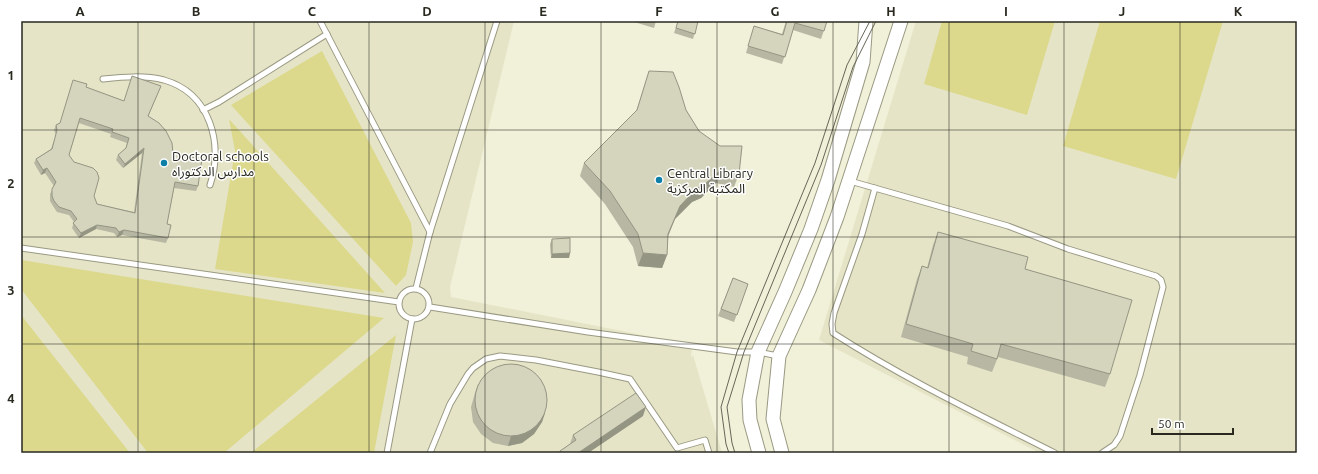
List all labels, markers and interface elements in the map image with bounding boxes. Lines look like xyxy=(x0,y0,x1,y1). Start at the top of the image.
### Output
text: A xyxy=(75,4,85,18)
text: B xyxy=(192,4,201,18)
text: C xyxy=(308,4,317,18)
text: D xyxy=(422,4,432,18)
text: E xyxy=(539,4,547,18)
text: F xyxy=(655,4,663,18)
text: G xyxy=(771,4,780,18)
text: H xyxy=(886,4,896,18)
text: I xyxy=(1004,4,1008,18)
text: J xyxy=(1119,4,1125,18)
text: K xyxy=(1234,4,1243,18)
text: 1 xyxy=(7,68,15,82)
place label: Doctoral schools مدارس الدكتوراه xyxy=(172,149,269,180)
marker: Doctoral schools مدارس الدكتوراه xyxy=(159,158,169,168)
place label: Central Library المكتبة المركزية xyxy=(667,166,753,196)
marker: Central Library المكتبة المركزية xyxy=(654,175,664,185)
text: 2 xyxy=(7,176,15,190)
text: 3 xyxy=(7,283,15,297)
text: 4 xyxy=(7,391,15,405)
scale bar xyxy=(1152,410,1233,436)
text: 50 m xyxy=(1158,417,1185,430)

